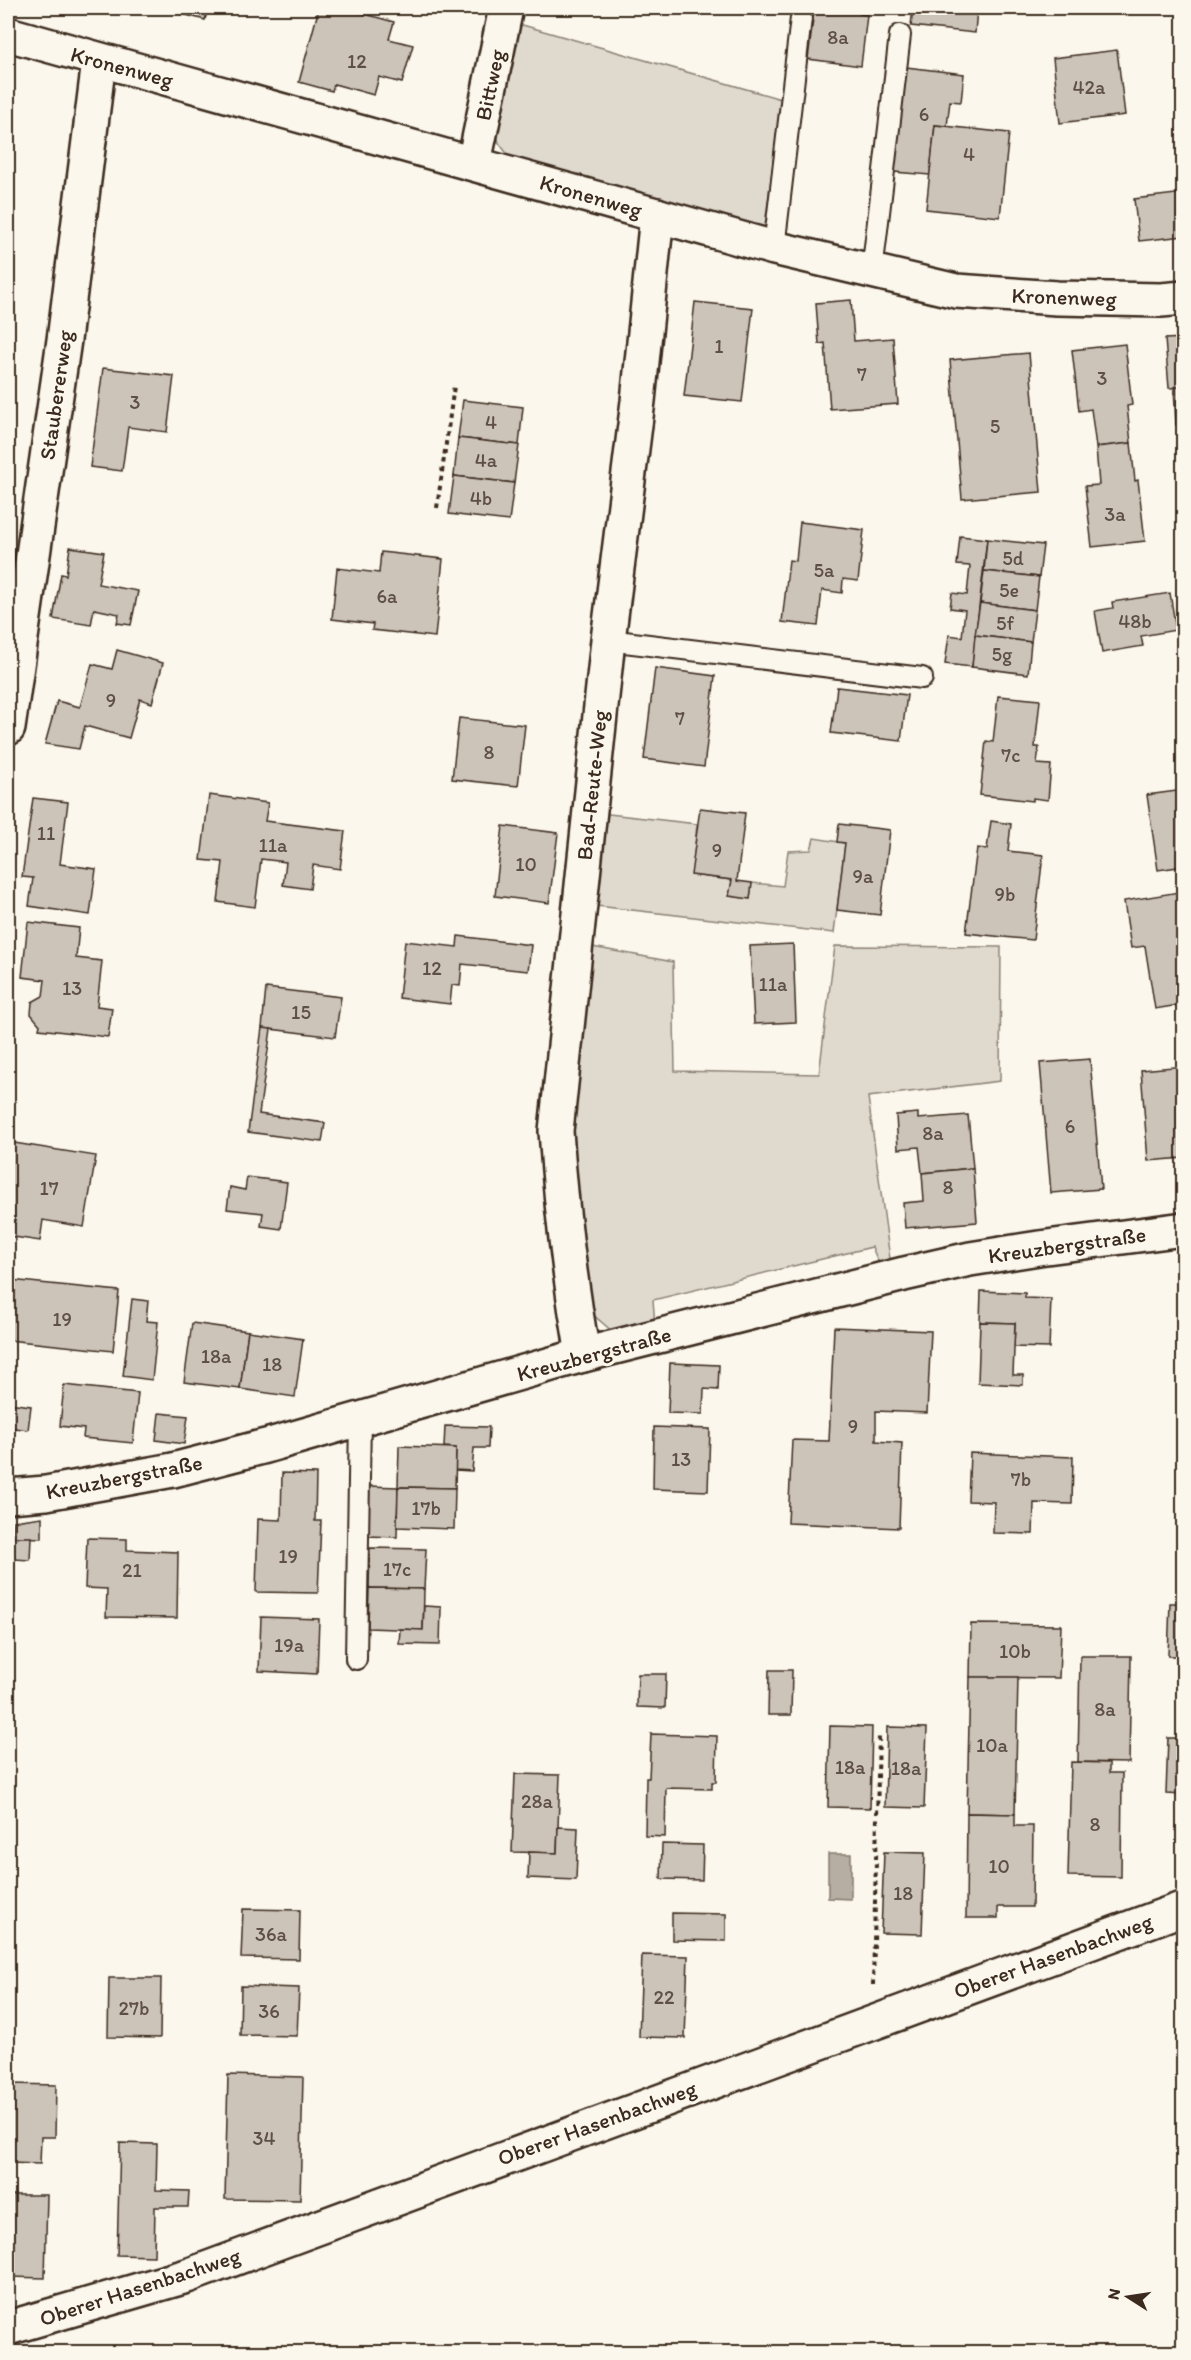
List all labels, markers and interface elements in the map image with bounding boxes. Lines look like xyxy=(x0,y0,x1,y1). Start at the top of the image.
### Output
house number: 8a xyxy=(827,25,849,49)
street label: Kronenweg xyxy=(68,40,177,94)
street label: Bittweg xyxy=(469,46,511,123)
house number: 12 xyxy=(347,49,367,73)
house number: 42a xyxy=(1073,75,1106,99)
house number: 6 xyxy=(919,102,929,126)
house number: 4 xyxy=(963,142,975,166)
street label: Kronenweg xyxy=(537,169,646,224)
street label: Kronenweg xyxy=(1011,282,1118,312)
street label: Staubererweg xyxy=(34,328,79,462)
house number: 1 xyxy=(714,334,724,358)
house number: 7 xyxy=(857,362,867,386)
house number: 3 xyxy=(1097,366,1108,390)
house number: 3 xyxy=(130,390,141,414)
house number: 4 xyxy=(485,410,497,434)
house number: 5 xyxy=(990,414,1000,438)
house number: 4a xyxy=(475,448,498,472)
house number: 4b xyxy=(470,486,492,510)
house number: 3a xyxy=(1104,502,1126,526)
house number: 5d xyxy=(1002,546,1024,570)
house number: 5a xyxy=(814,558,835,582)
house number: 5e xyxy=(999,578,1019,602)
house number: 6a xyxy=(377,584,398,608)
house number: 48b xyxy=(1118,609,1152,633)
house number: 5f xyxy=(996,611,1014,635)
house number: 5g xyxy=(992,642,1013,666)
house number: 9 xyxy=(106,688,116,712)
house number: 7 xyxy=(675,706,685,730)
street label: Bad-Reute-Weg xyxy=(571,708,613,862)
house number: 8 xyxy=(484,740,495,764)
house number: 7c xyxy=(1001,743,1021,767)
house number: 11 xyxy=(37,821,55,845)
house number: 11a xyxy=(259,833,288,857)
house number: 9 xyxy=(712,838,722,862)
house number: 10 xyxy=(515,852,537,876)
house number: 9a xyxy=(853,864,874,888)
house number: 9b xyxy=(995,882,1015,906)
house number: 12 xyxy=(422,956,442,980)
house number: 11a xyxy=(759,972,788,996)
house number: 13 xyxy=(62,976,82,1000)
house number: 15 xyxy=(291,1000,311,1024)
house number: 6 xyxy=(1065,1114,1075,1138)
house number: 8a xyxy=(922,1121,944,1145)
house number: 8 xyxy=(943,1175,954,1199)
house number: 17 xyxy=(39,1176,59,1200)
street label: Kreuzbergstraße xyxy=(986,1221,1148,1269)
house number: 19 xyxy=(52,1307,72,1331)
street label: Kreuzbergstraße xyxy=(514,1320,674,1388)
house number: 18a xyxy=(201,1344,232,1368)
house number: 18 xyxy=(262,1352,282,1376)
house number: 9 xyxy=(848,1414,858,1438)
house number: 13 xyxy=(671,1447,691,1471)
street label: Kreuzbergstraße xyxy=(43,1449,205,1505)
house number: 7b xyxy=(1011,1467,1031,1491)
house number: 17b xyxy=(411,1496,441,1520)
house number: 19 xyxy=(278,1544,298,1568)
house number: 17c xyxy=(383,1557,411,1581)
house number: 21 xyxy=(122,1558,142,1582)
house number: 19a xyxy=(274,1633,305,1657)
house number: 10b xyxy=(999,1639,1031,1663)
house number: 8a xyxy=(1094,1697,1116,1721)
house number: 10a xyxy=(976,1733,1009,1757)
house number: 18a xyxy=(835,1755,866,1779)
house number: 18a xyxy=(891,1756,922,1780)
house number: 28a xyxy=(521,1789,554,1813)
house number: 8 xyxy=(1090,1812,1101,1836)
house number: 10 xyxy=(988,1854,1010,1878)
house number: 18 xyxy=(893,1881,913,1905)
street label: Oberer Hasenbachweg xyxy=(950,1907,1157,2005)
house number: 36a xyxy=(255,1922,288,1946)
house number: 22 xyxy=(653,1985,675,2009)
house number: 27b xyxy=(119,1996,149,2020)
house number: 36 xyxy=(258,1999,280,2023)
street label: Oberer Hasenbachweg xyxy=(494,2074,701,2172)
house number: 34 xyxy=(253,2126,275,2150)
street label: Oberer Hasenbachweg xyxy=(36,2242,245,2332)
north arrow xyxy=(1098,2267,1158,2327)
text: N xyxy=(1103,2287,1124,2301)

